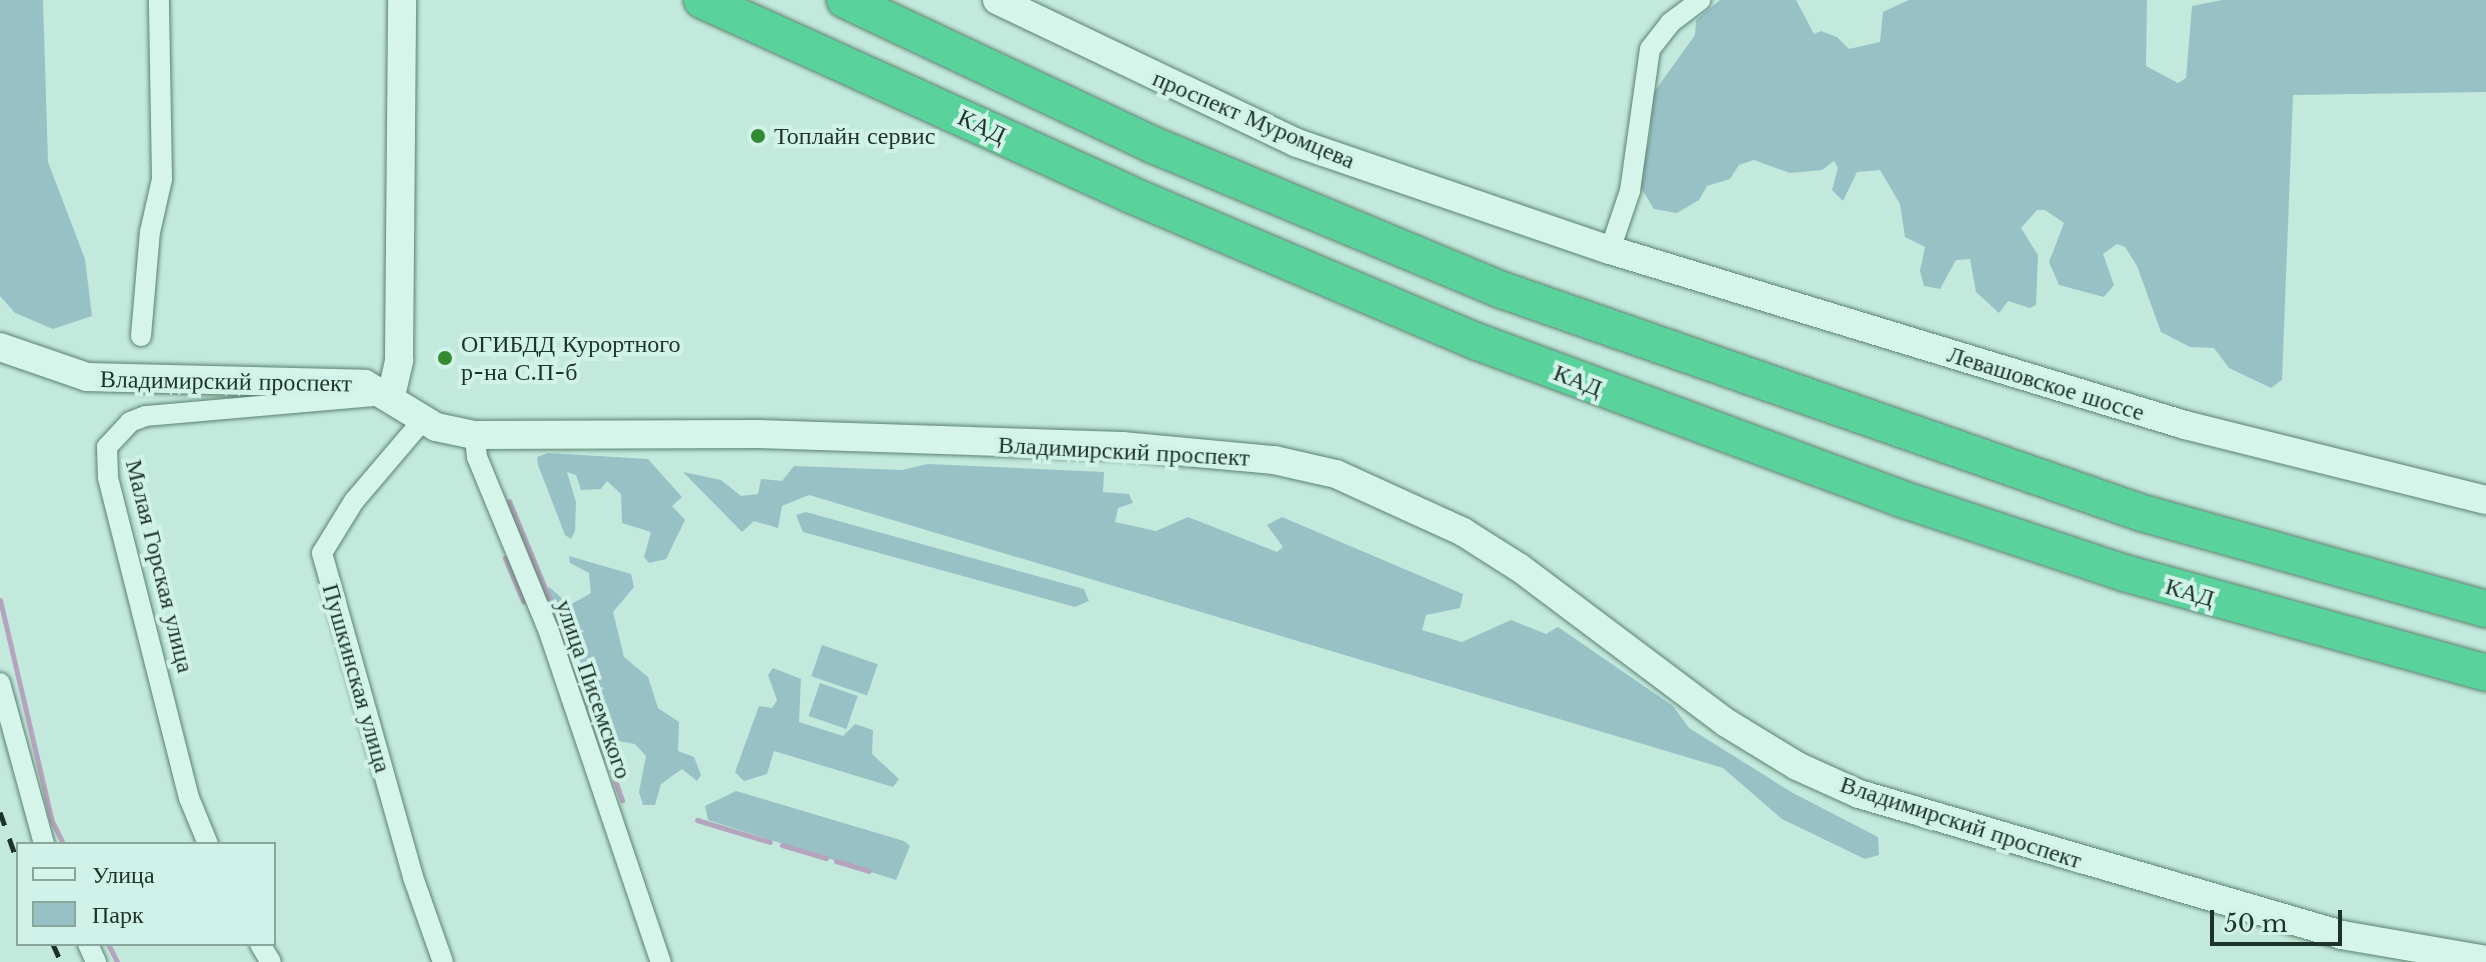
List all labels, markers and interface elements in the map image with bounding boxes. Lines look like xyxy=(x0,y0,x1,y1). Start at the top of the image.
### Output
street label: проспект Муромцева xyxy=(1149,63,1359,175)
street label: КАД xyxy=(953,102,1011,150)
place label: Топлайн сервис xyxy=(774,122,935,150)
marker: Топлайн сервис xyxy=(749,127,767,145)
place label: ОГИБДД Курортного р-на С.П-б xyxy=(461,330,681,386)
street label: Левашовское шоссе xyxy=(1944,339,2148,427)
marker: ОГИБДД Курортного р-на С.П-б xyxy=(436,349,454,367)
street label: КАД xyxy=(1550,358,1606,402)
street label: Владимирский проспект xyxy=(100,364,352,398)
street label: Владимирский проспект xyxy=(997,430,1251,472)
street label: Малая Горская улица xyxy=(120,457,200,675)
street label: КАД xyxy=(2162,571,2218,613)
street label: Пушкинская улица xyxy=(316,580,398,776)
street label: улица Писемского xyxy=(550,596,638,782)
street label: Владимирский проспект xyxy=(1837,769,2085,875)
legend xyxy=(16,842,276,946)
text: Улица xyxy=(92,860,155,889)
scale bar xyxy=(2214,894,2346,944)
text: Парк xyxy=(92,900,144,929)
text: 50 m xyxy=(2224,909,2287,938)

